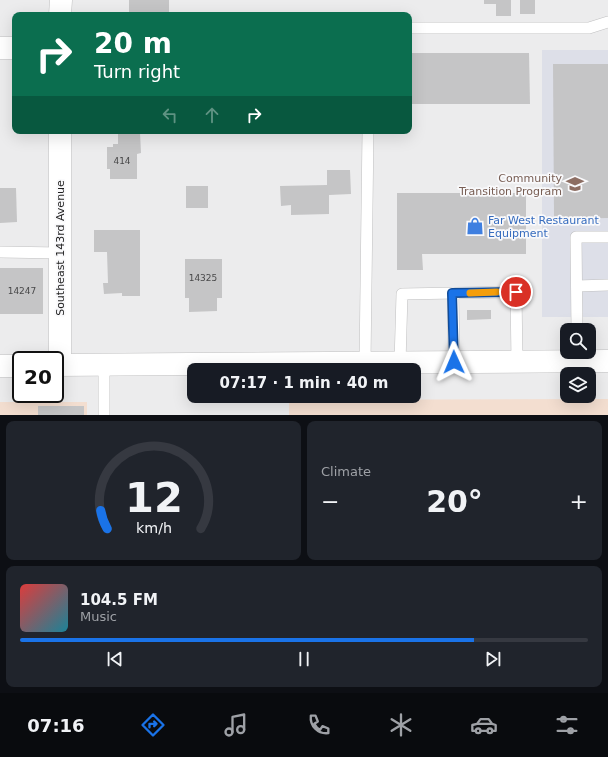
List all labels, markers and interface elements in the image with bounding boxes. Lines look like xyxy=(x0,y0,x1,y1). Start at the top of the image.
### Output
text: 20 m xyxy=(94,27,172,60)
icon: right xyxy=(28,28,80,80)
text: Turn right xyxy=(94,61,180,82)
icon: left xyxy=(159,104,181,126)
icon: ahead xyxy=(201,104,223,126)
icon: right xyxy=(243,104,265,126)
house number: 414 xyxy=(113,156,131,166)
place label: Community Transition Program xyxy=(458,172,562,198)
school or university icon: Community Transition Program xyxy=(565,174,585,194)
street label: Southeast 143rd Avenue xyxy=(54,180,67,316)
place label: Far West Restaurant Equipment xyxy=(488,214,600,240)
shop icon: Far West Restaurant Equipment xyxy=(465,216,485,236)
house number: 14325 xyxy=(189,273,217,283)
pin xyxy=(499,275,533,309)
icon: arrive xyxy=(505,281,527,303)
house number: 14247 xyxy=(8,286,36,296)
map controls xyxy=(560,323,596,403)
button: search xyxy=(560,323,596,359)
position arrow xyxy=(433,341,475,383)
speed limit sign: 20 xyxy=(12,351,64,403)
button: layers xyxy=(560,367,596,403)
text: 07:17 · 1 min · 40 m xyxy=(220,374,388,392)
text: Climate xyxy=(321,464,371,479)
text: 12 xyxy=(125,472,182,521)
text: 20° xyxy=(426,484,483,519)
text: − xyxy=(321,489,339,514)
text: + xyxy=(570,489,588,514)
text: km/h xyxy=(135,519,172,535)
text: 104.5 FM xyxy=(80,591,158,609)
text: Music xyxy=(80,609,117,624)
icon: previous xyxy=(104,648,126,670)
icon: pause xyxy=(293,648,315,670)
icon: next xyxy=(482,648,504,670)
icon: directions xyxy=(139,711,167,739)
icon: music xyxy=(222,711,250,739)
icon: phone xyxy=(305,711,333,739)
icon: climate xyxy=(387,711,415,739)
icon: car xyxy=(470,711,498,739)
icon: filters xyxy=(553,711,581,739)
text: 07:16 xyxy=(27,715,85,736)

